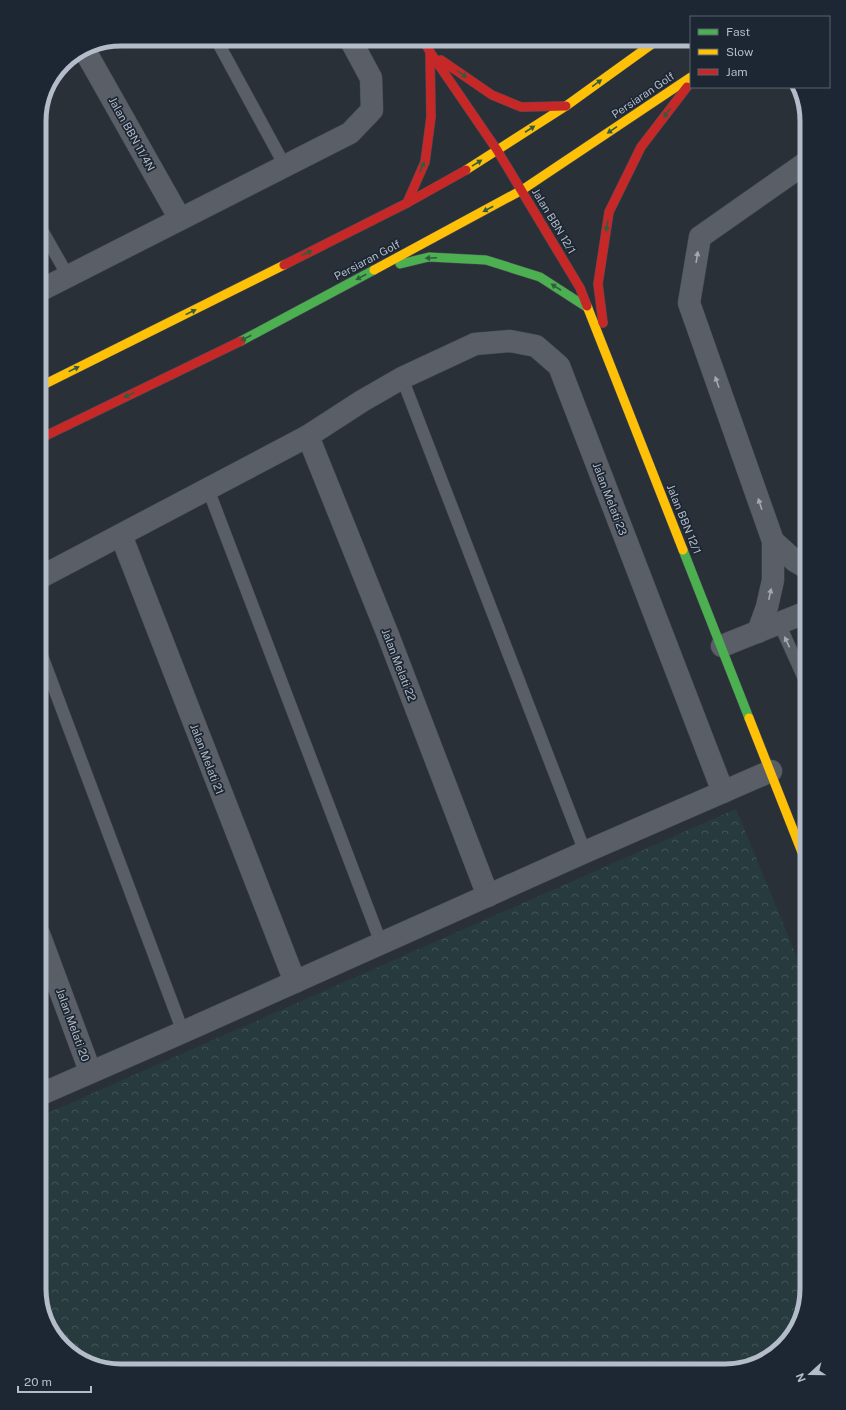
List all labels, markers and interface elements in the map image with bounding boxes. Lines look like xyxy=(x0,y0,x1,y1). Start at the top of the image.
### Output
legend xyxy=(690,16,830,88)
text: Fast xyxy=(726,25,751,39)
text: Slow xyxy=(726,45,754,59)
text: Jam xyxy=(726,65,748,79)
street label: Persiaran Golf xyxy=(610,69,677,120)
one-way arrow xyxy=(457,70,468,78)
one-way arrow xyxy=(592,79,603,87)
street label: Jalan BBN 11/4N xyxy=(107,95,157,173)
one-way arrow xyxy=(663,107,672,118)
one-way arrow xyxy=(525,125,535,133)
one-way arrow xyxy=(607,126,617,134)
one-way arrow xyxy=(472,159,482,167)
one-way arrow xyxy=(420,160,426,172)
street label: Jalan BBN 12/1 xyxy=(530,186,578,256)
one-way arrow xyxy=(482,205,494,212)
one-way arrow xyxy=(604,220,610,232)
street label: Persiaran Golf xyxy=(332,237,402,282)
one-way arrow xyxy=(301,250,312,256)
one-way arrow xyxy=(694,251,700,263)
one-way arrow xyxy=(424,255,437,261)
one-way arrow xyxy=(355,274,367,280)
one-way arrow xyxy=(550,283,561,291)
one-way arrow xyxy=(185,309,196,315)
one-way arrow xyxy=(241,335,252,341)
one-way arrow xyxy=(68,366,80,373)
one-way arrow xyxy=(713,375,719,387)
one-way arrow xyxy=(124,392,135,398)
street label: Jalan Melati 23 xyxy=(591,461,629,537)
street label: Jalan BBN 12/1 xyxy=(665,482,703,556)
one-way arrow xyxy=(756,498,762,510)
one-way arrow xyxy=(767,588,773,601)
street label: Jalan Melati 22 xyxy=(380,627,418,703)
one-way arrow xyxy=(784,636,790,647)
street label: Jalan Melati 21 xyxy=(188,722,226,796)
street label: Jalan Melati 20 xyxy=(54,987,92,1063)
north arrow xyxy=(790,1354,830,1394)
scale bar xyxy=(18,1368,91,1394)
text: N xyxy=(794,1371,808,1384)
text: 20 m xyxy=(24,1375,52,1389)

